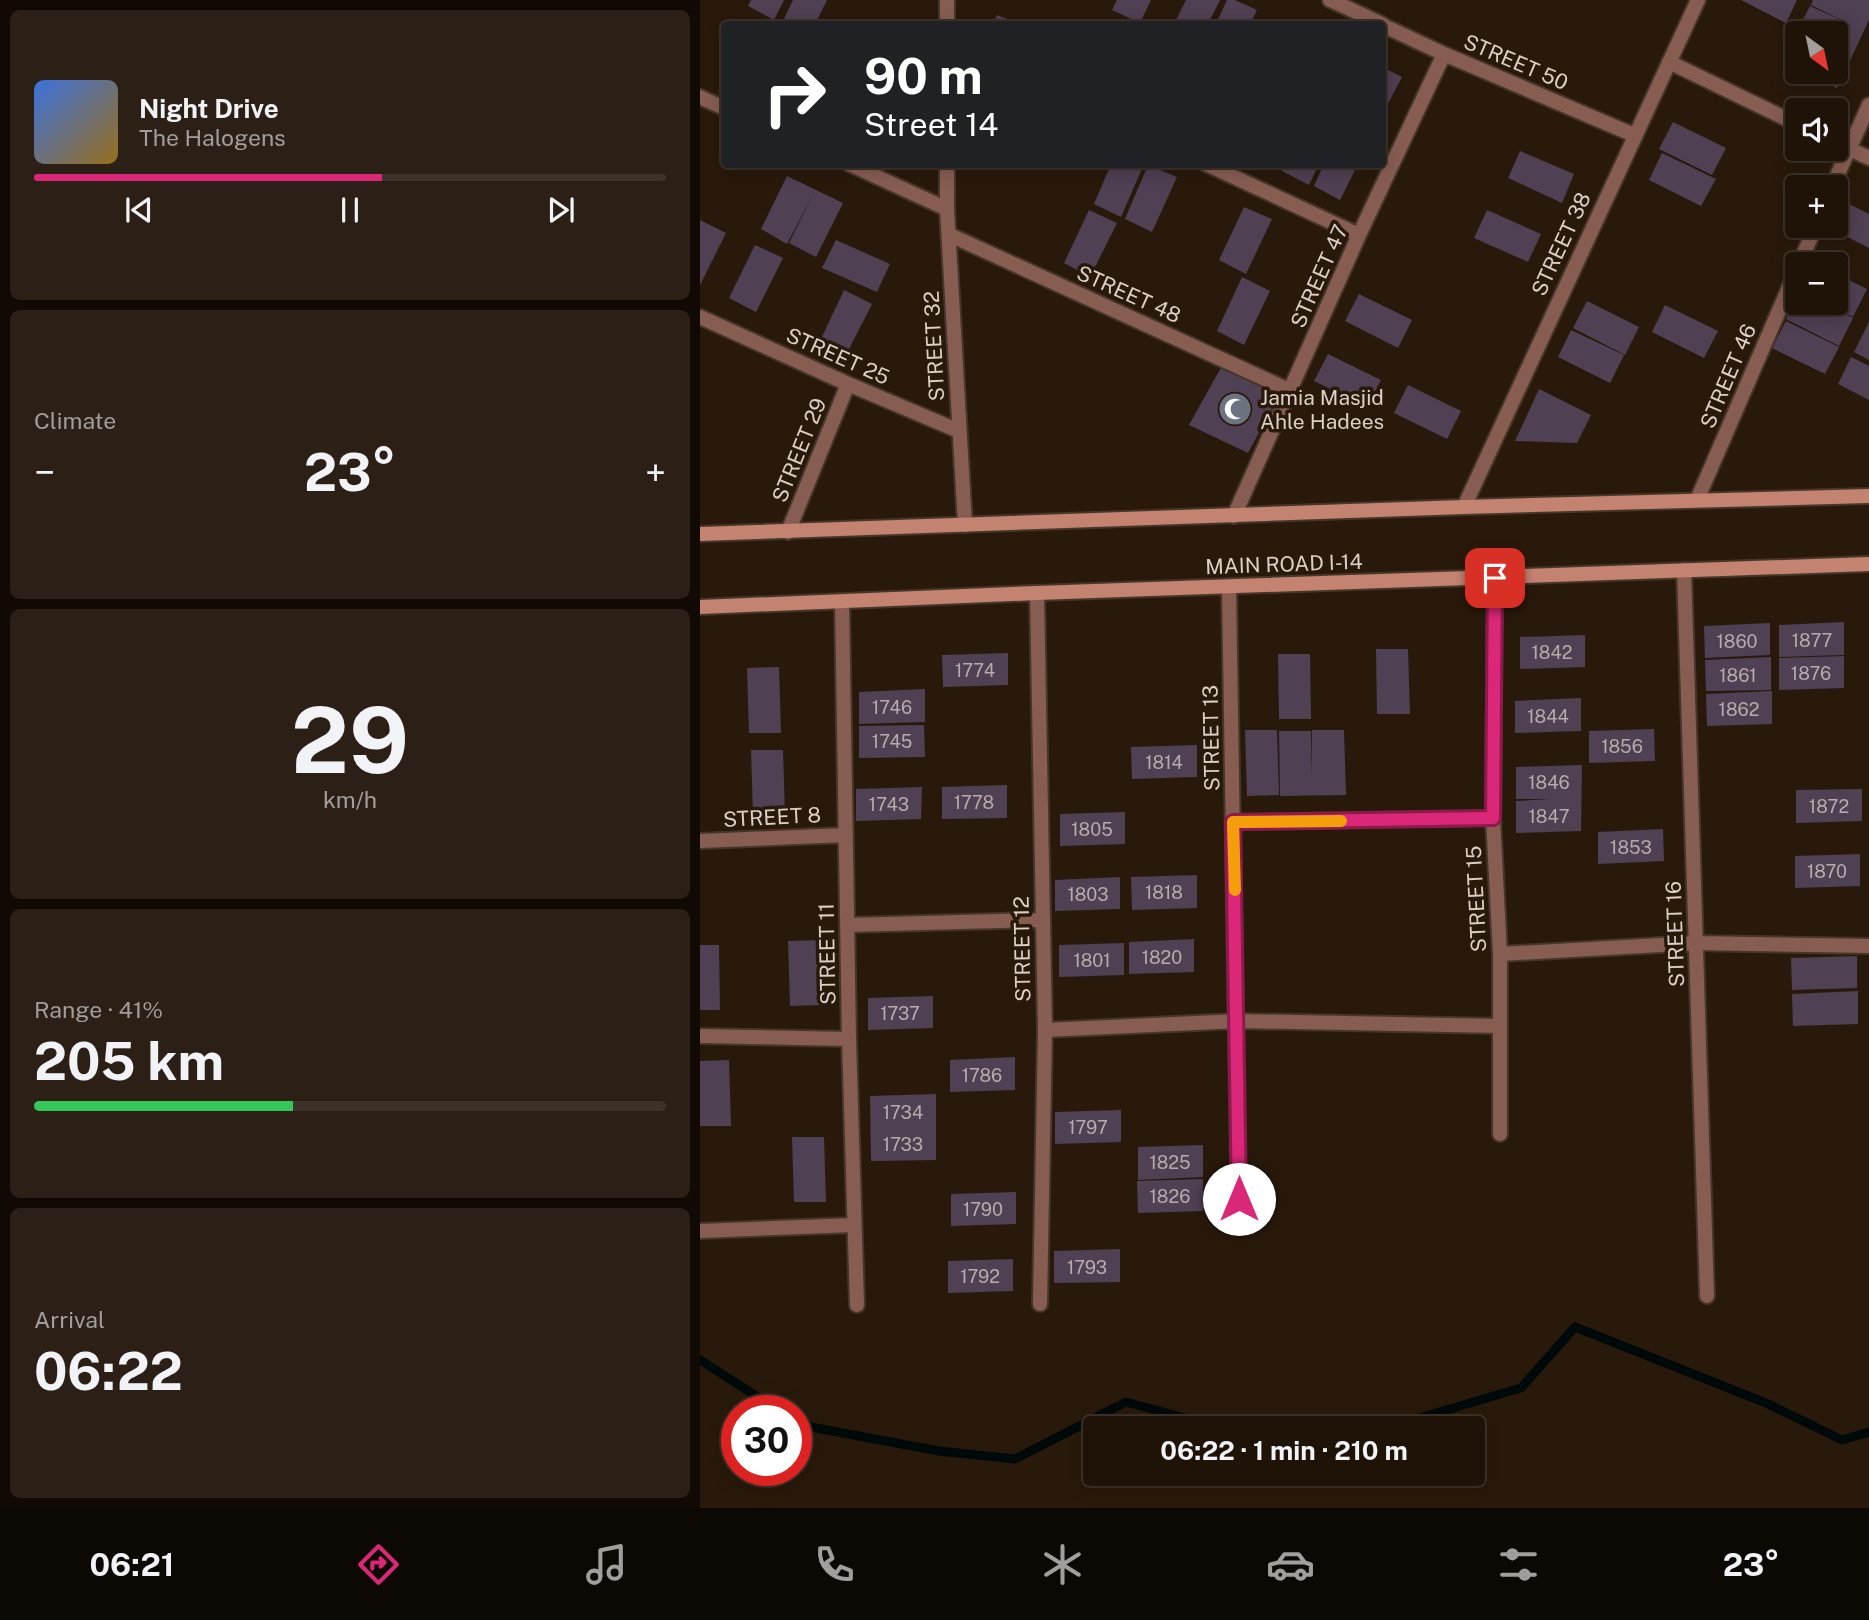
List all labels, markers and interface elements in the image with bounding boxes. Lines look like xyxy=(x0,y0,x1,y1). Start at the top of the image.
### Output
north arrow xyxy=(1785,21,1848,84)
map controls xyxy=(1785,21,1848,315)
street label: STREET 50 xyxy=(1460,29,1572,95)
text: 90 m xyxy=(864,47,983,105)
icon: right xyxy=(749,49,840,140)
text: Night Drive xyxy=(139,93,279,124)
button: sound xyxy=(1785,98,1848,161)
text: Street 14 xyxy=(864,106,998,143)
text: The Halogens xyxy=(139,124,286,151)
button: + xyxy=(1785,175,1848,238)
street label: STREET 38 xyxy=(1526,188,1596,300)
icon: previous xyxy=(120,191,158,229)
icon: pause xyxy=(331,191,369,229)
icon: next xyxy=(542,191,580,229)
street label: STREET 47 xyxy=(1285,221,1353,331)
button: − xyxy=(1785,252,1848,315)
street label: STREET 48 xyxy=(1073,260,1185,328)
street label: STREET 32 xyxy=(919,290,949,402)
street label: STREET 46 xyxy=(1695,320,1761,432)
street label: STREET 25 xyxy=(782,322,894,390)
place label: Jamia Masjid Ahle Hadees xyxy=(1260,385,1384,434)
mosque icon: Jamia Masjid Ahle Hadees xyxy=(1216,390,1254,428)
street label: STREET 29 xyxy=(767,394,831,506)
text: Climate xyxy=(34,407,116,434)
text: 23° xyxy=(304,442,396,503)
text: − xyxy=(34,450,55,495)
text: + xyxy=(645,450,666,495)
pin xyxy=(1465,548,1525,608)
street label: MAIN ROAD I-14 xyxy=(1205,549,1363,579)
icon: arrive xyxy=(1476,559,1514,597)
house number: 1877 xyxy=(1792,630,1832,651)
house number: 1860 xyxy=(1717,631,1757,652)
house number: 1842 xyxy=(1532,642,1573,663)
house number: 1774 xyxy=(955,660,995,681)
house number: 1876 xyxy=(1791,663,1831,684)
house number: 1861 xyxy=(1719,665,1757,686)
street label: STREET 13 xyxy=(1198,685,1224,791)
text: 29 xyxy=(291,687,409,793)
house number: 1746 xyxy=(872,697,912,718)
house number: 1862 xyxy=(1719,699,1759,720)
house number: 1844 xyxy=(1527,706,1569,727)
house number: 1745 xyxy=(872,731,912,752)
house number: 1856 xyxy=(1601,736,1643,757)
house number: 1814 xyxy=(1145,752,1183,773)
house number: 1846 xyxy=(1528,772,1570,793)
text: km/h xyxy=(323,786,377,813)
house number: 1778 xyxy=(954,792,994,813)
house number: 1743 xyxy=(869,794,909,815)
house number: 1872 xyxy=(1809,796,1849,817)
street label: STREET 8 xyxy=(722,802,822,832)
house number: 1847 xyxy=(1528,806,1570,827)
house number: 1805 xyxy=(1071,819,1113,840)
house number: 1853 xyxy=(1610,837,1652,858)
street label: STREET 15 xyxy=(1461,845,1491,953)
house number: 1870 xyxy=(1807,861,1847,882)
street label: STREET 16 xyxy=(1661,881,1689,987)
house number: 1818 xyxy=(1145,882,1183,903)
house number: 1803 xyxy=(1067,884,1109,905)
street label: STREET 12 xyxy=(1009,896,1035,1002)
street label: STREET 11 xyxy=(814,903,840,1005)
house number: 1820 xyxy=(1142,947,1182,968)
house number: 1801 xyxy=(1073,950,1111,971)
text: Range · 41% xyxy=(34,996,163,1023)
house number: 1737 xyxy=(880,1003,920,1024)
text: 205 km xyxy=(34,1031,224,1092)
house number: 1786 xyxy=(962,1065,1002,1086)
house number: 1734 xyxy=(883,1102,923,1123)
house number: 1797 xyxy=(1068,1117,1108,1138)
house number: 1733 xyxy=(883,1134,923,1155)
house number: 1825 xyxy=(1149,1152,1191,1173)
position arrow xyxy=(1202,1162,1276,1236)
house number: 1826 xyxy=(1150,1186,1190,1207)
house number: 1790 xyxy=(963,1199,1003,1220)
house number: 1793 xyxy=(1067,1257,1107,1278)
house number: 1792 xyxy=(960,1266,1000,1287)
text: Arrival xyxy=(34,1306,105,1333)
text: 06:22 xyxy=(34,1341,183,1402)
speed limit sign: 30 xyxy=(721,1395,812,1486)
text: 06:22 · 1 min · 210 m xyxy=(1160,1435,1408,1466)
icon: directions xyxy=(354,1540,403,1589)
icon: music xyxy=(582,1540,631,1589)
icon: phone xyxy=(810,1540,859,1589)
icon: climate xyxy=(1038,1540,1087,1589)
icon: car xyxy=(1266,1540,1315,1589)
icon: filters xyxy=(1494,1540,1543,1589)
text: 06:21 xyxy=(90,1546,175,1583)
text: 23° xyxy=(1723,1546,1779,1583)

